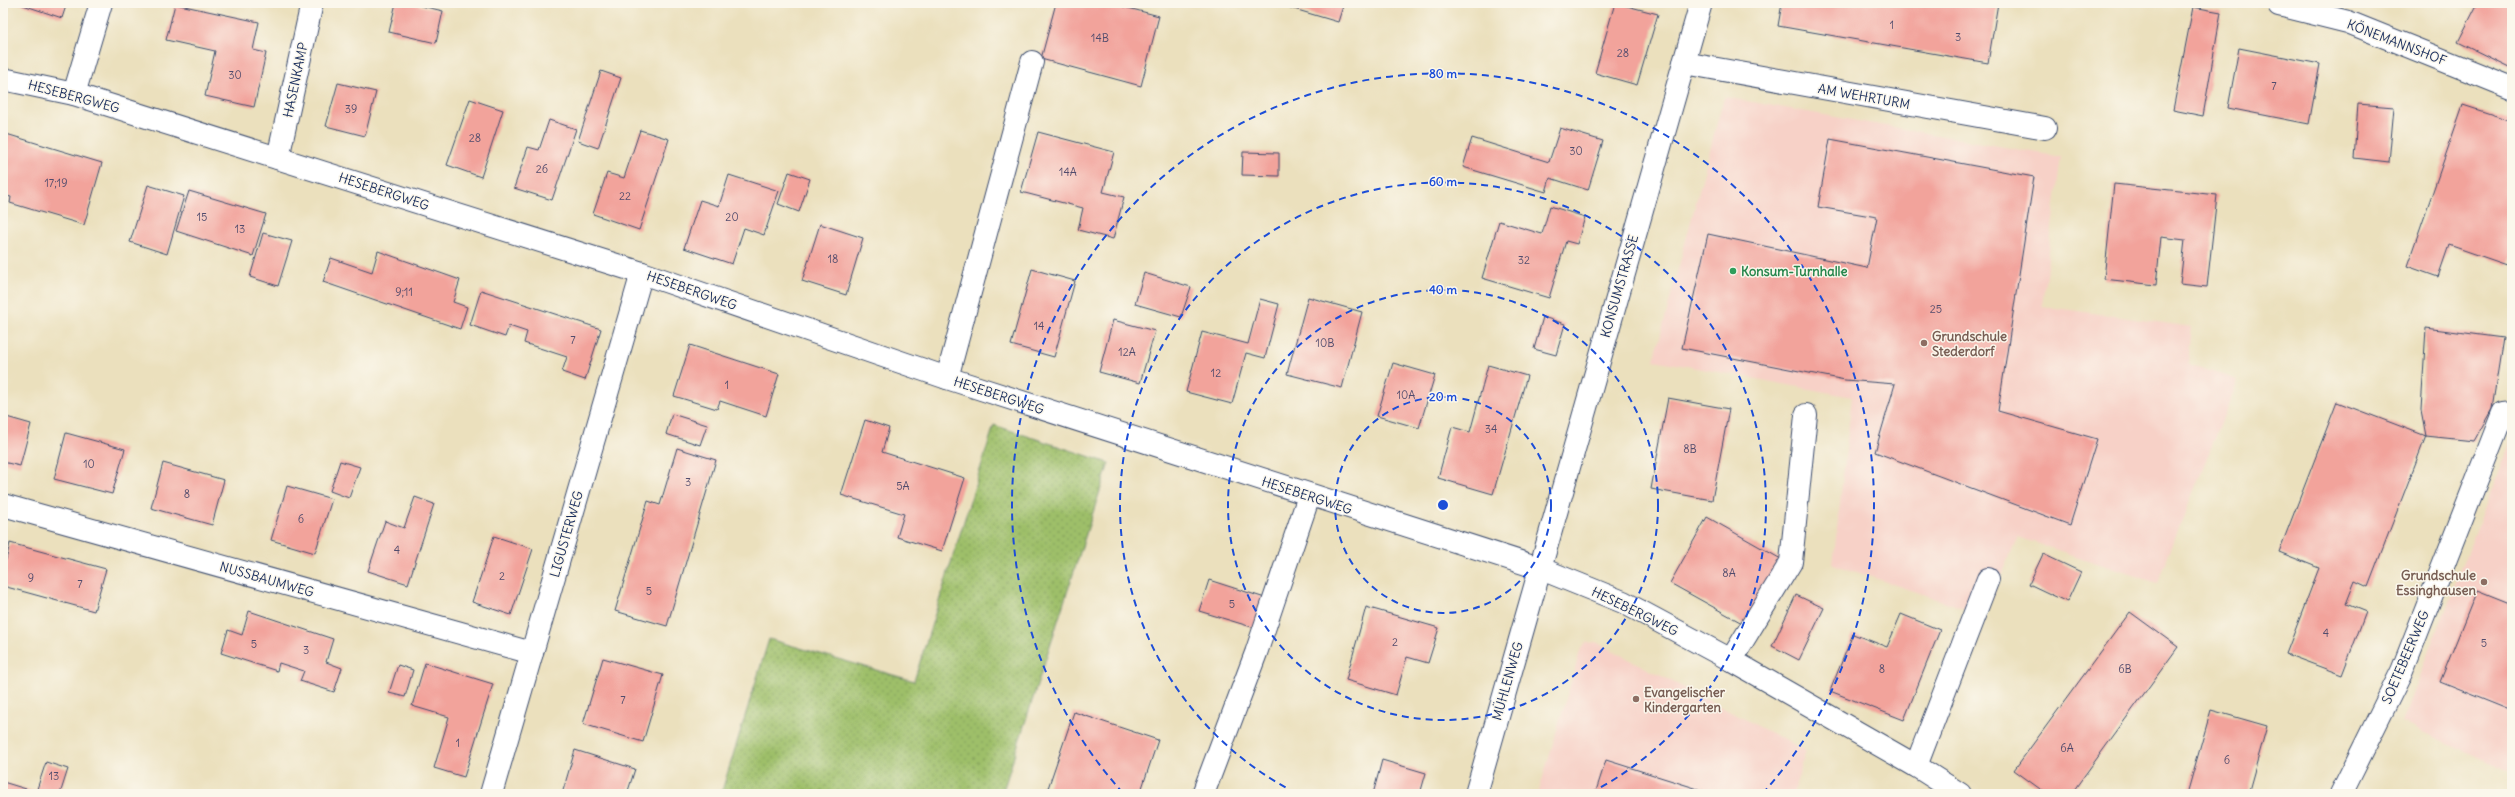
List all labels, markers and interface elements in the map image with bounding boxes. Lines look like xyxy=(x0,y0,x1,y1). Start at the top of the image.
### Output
street label: KÖNEMANNSHOF xyxy=(2345,15,2450,69)
house number: 1 xyxy=(1890,18,1894,32)
house number: 3 xyxy=(1955,30,1961,44)
house number: 14B xyxy=(1091,31,1109,45)
street label: HASENKAMP xyxy=(279,41,312,119)
house number: 28 xyxy=(1617,46,1629,60)
text: 80 m xyxy=(1429,66,1458,81)
house number: 30 xyxy=(228,68,242,82)
street label: HESEBERGWEG xyxy=(26,76,122,117)
house number: 7 xyxy=(2271,79,2277,93)
street label: AM WEHRTURM xyxy=(1817,80,1911,113)
house number: 39 xyxy=(345,102,357,116)
house number: 28 xyxy=(469,131,481,145)
house number: 30 xyxy=(1569,144,1583,158)
house number: 26 xyxy=(536,162,548,176)
house number: 14A xyxy=(1059,165,1077,179)
street label: HESEBERGWEG xyxy=(336,169,431,214)
text: 60 m xyxy=(1429,174,1458,189)
house number: 17;19 xyxy=(44,176,68,190)
house number: 22 xyxy=(619,189,631,203)
house number: 15 xyxy=(197,210,207,224)
house number: 20 xyxy=(725,210,739,224)
house number: 13 xyxy=(235,222,245,236)
street label: KONSUMSTRASSE xyxy=(1597,232,1642,340)
house number: 18 xyxy=(828,252,838,266)
house number: 32 xyxy=(1518,253,1530,267)
place label: Konsum-Turnhalle xyxy=(1741,263,1847,280)
marker: Konsum-Turnhalle xyxy=(1728,266,1738,276)
street label: HESEBERGWEG xyxy=(645,267,739,314)
text: 40 m xyxy=(1429,282,1458,297)
house number: 9;11 xyxy=(395,285,413,299)
house number: 25 xyxy=(1930,302,1942,316)
house number: 14 xyxy=(1034,319,1044,333)
place label: Grundschule Stederdorf xyxy=(1932,328,2007,360)
house number: 7 xyxy=(570,333,576,347)
house number: 10B xyxy=(1316,336,1334,350)
marker: Grundschule Stederdorf xyxy=(1919,338,1929,348)
house number: 12A xyxy=(1118,345,1136,359)
house number: 12 xyxy=(1211,366,1221,380)
street label: HESEBERGWEG xyxy=(951,373,1046,418)
house number: 1 xyxy=(725,378,729,392)
house number: 10A xyxy=(1397,388,1415,402)
text: 20 m xyxy=(1429,389,1457,404)
house number: 34 xyxy=(1485,422,1497,436)
house number: 8B xyxy=(1683,442,1697,456)
house number: 10 xyxy=(83,457,95,471)
street label: HESEBERGWEG xyxy=(1259,473,1354,518)
house number: 3 xyxy=(685,475,691,489)
house number: 5A xyxy=(896,479,910,493)
house number: 8 xyxy=(184,487,190,501)
street label: LIGUSTERWEG xyxy=(546,489,587,579)
centre of rings xyxy=(1436,498,1450,512)
house number: 6 xyxy=(298,512,304,526)
house number: 4 xyxy=(394,543,400,557)
street label: NUSSBAUMWEG xyxy=(218,558,316,601)
house number: 8A xyxy=(1722,566,1736,580)
place label: Grundschule Essinghausen xyxy=(2396,567,2476,599)
house number: 2 xyxy=(499,569,505,583)
house number: 9 xyxy=(28,571,34,585)
house number: 7 xyxy=(77,577,83,591)
marker: Grundschule Essinghausen xyxy=(2479,577,2489,587)
street label: HESEBERGWEG xyxy=(1589,583,1681,640)
house number: 5 xyxy=(646,584,652,598)
house number: 5 xyxy=(1229,597,1235,611)
street label: SOETEBEERWEG xyxy=(2378,608,2433,707)
house number: 4 xyxy=(2323,626,2329,640)
house number: 2 xyxy=(1392,635,1398,649)
house number: 5 xyxy=(2481,636,2487,650)
house number: 5 xyxy=(251,637,257,651)
street label: MÜHLENWEG xyxy=(1487,640,1527,722)
house number: 3 xyxy=(303,643,309,657)
house number: 8 xyxy=(1879,662,1885,676)
house number: 6B xyxy=(2118,662,2132,676)
place label: Evangelischer Kindergarten xyxy=(1644,684,1726,716)
house number: 7 xyxy=(620,693,626,707)
marker: Evangelischer Kindergarten xyxy=(1631,694,1641,704)
house number: 1 xyxy=(456,736,460,750)
house number: 6A xyxy=(2060,741,2074,755)
house number: 6 xyxy=(2224,753,2230,767)
house number: 13 xyxy=(49,769,59,783)

